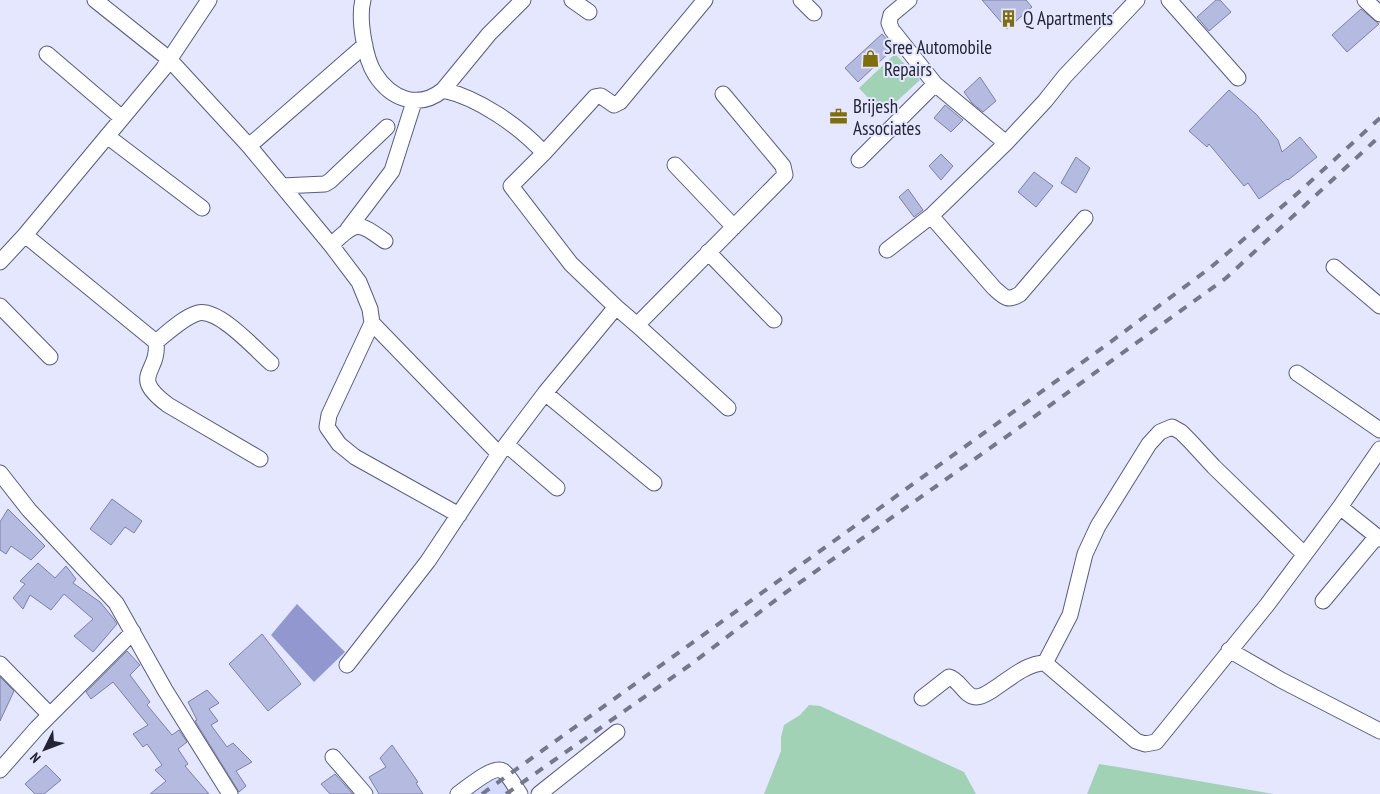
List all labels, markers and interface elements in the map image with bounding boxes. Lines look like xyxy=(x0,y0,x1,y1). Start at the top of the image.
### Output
place label: Q Apartments xyxy=(1023,6,1113,30)
building icon: Q Apartments xyxy=(999,8,1019,28)
place label: Sree Automobile Repairs xyxy=(884,35,992,81)
shop icon: Sree Automobile Repairs xyxy=(860,48,880,68)
place label: Brijesh Associates xyxy=(853,94,921,140)
office icon: Brijesh Associates xyxy=(829,107,849,127)
north arrow xyxy=(20,724,70,774)
text: N xyxy=(26,749,45,767)

